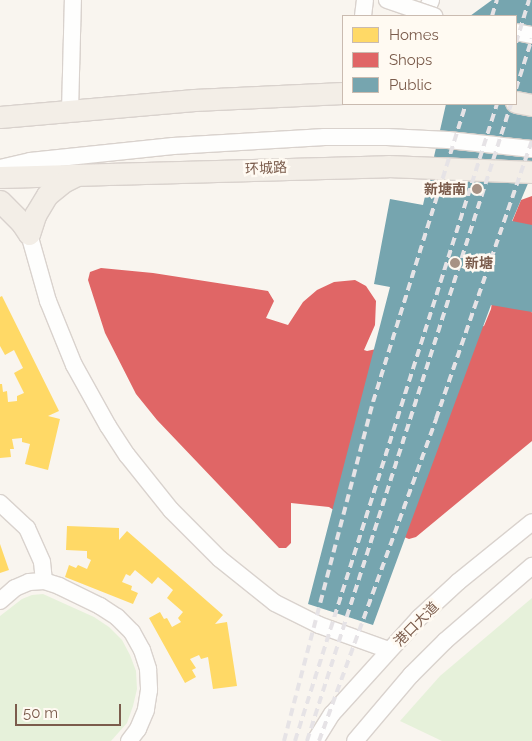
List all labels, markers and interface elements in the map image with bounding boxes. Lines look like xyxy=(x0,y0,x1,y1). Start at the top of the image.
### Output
legend xyxy=(342,15,517,105)
text: Homes xyxy=(389,26,439,44)
text: Shops xyxy=(389,51,432,69)
text: Public xyxy=(389,76,432,94)
street label: 环城路 xyxy=(245,159,287,177)
place label: 新塘南 xyxy=(424,181,466,197)
marker: 新塘南 xyxy=(470,182,484,196)
place label: 新塘 xyxy=(465,255,493,271)
marker: 新塘 xyxy=(449,257,461,269)
street label: 港口大道 xyxy=(390,598,442,650)
scale bar xyxy=(18,694,124,726)
text: 50 m xyxy=(23,704,58,722)

